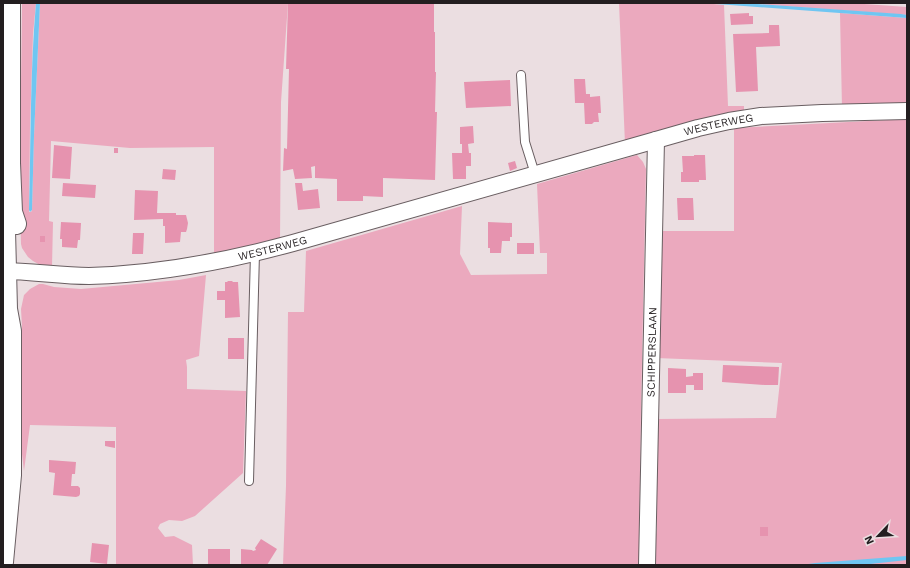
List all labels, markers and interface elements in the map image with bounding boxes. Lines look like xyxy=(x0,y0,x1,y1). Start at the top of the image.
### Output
street label: WESTERWEG xyxy=(682,111,754,139)
street label: WESTERWEG xyxy=(237,233,308,263)
street label: SCHIPPERSLAAN xyxy=(645,307,659,397)
north arrow xyxy=(858,516,898,556)
text: N xyxy=(862,534,877,546)

